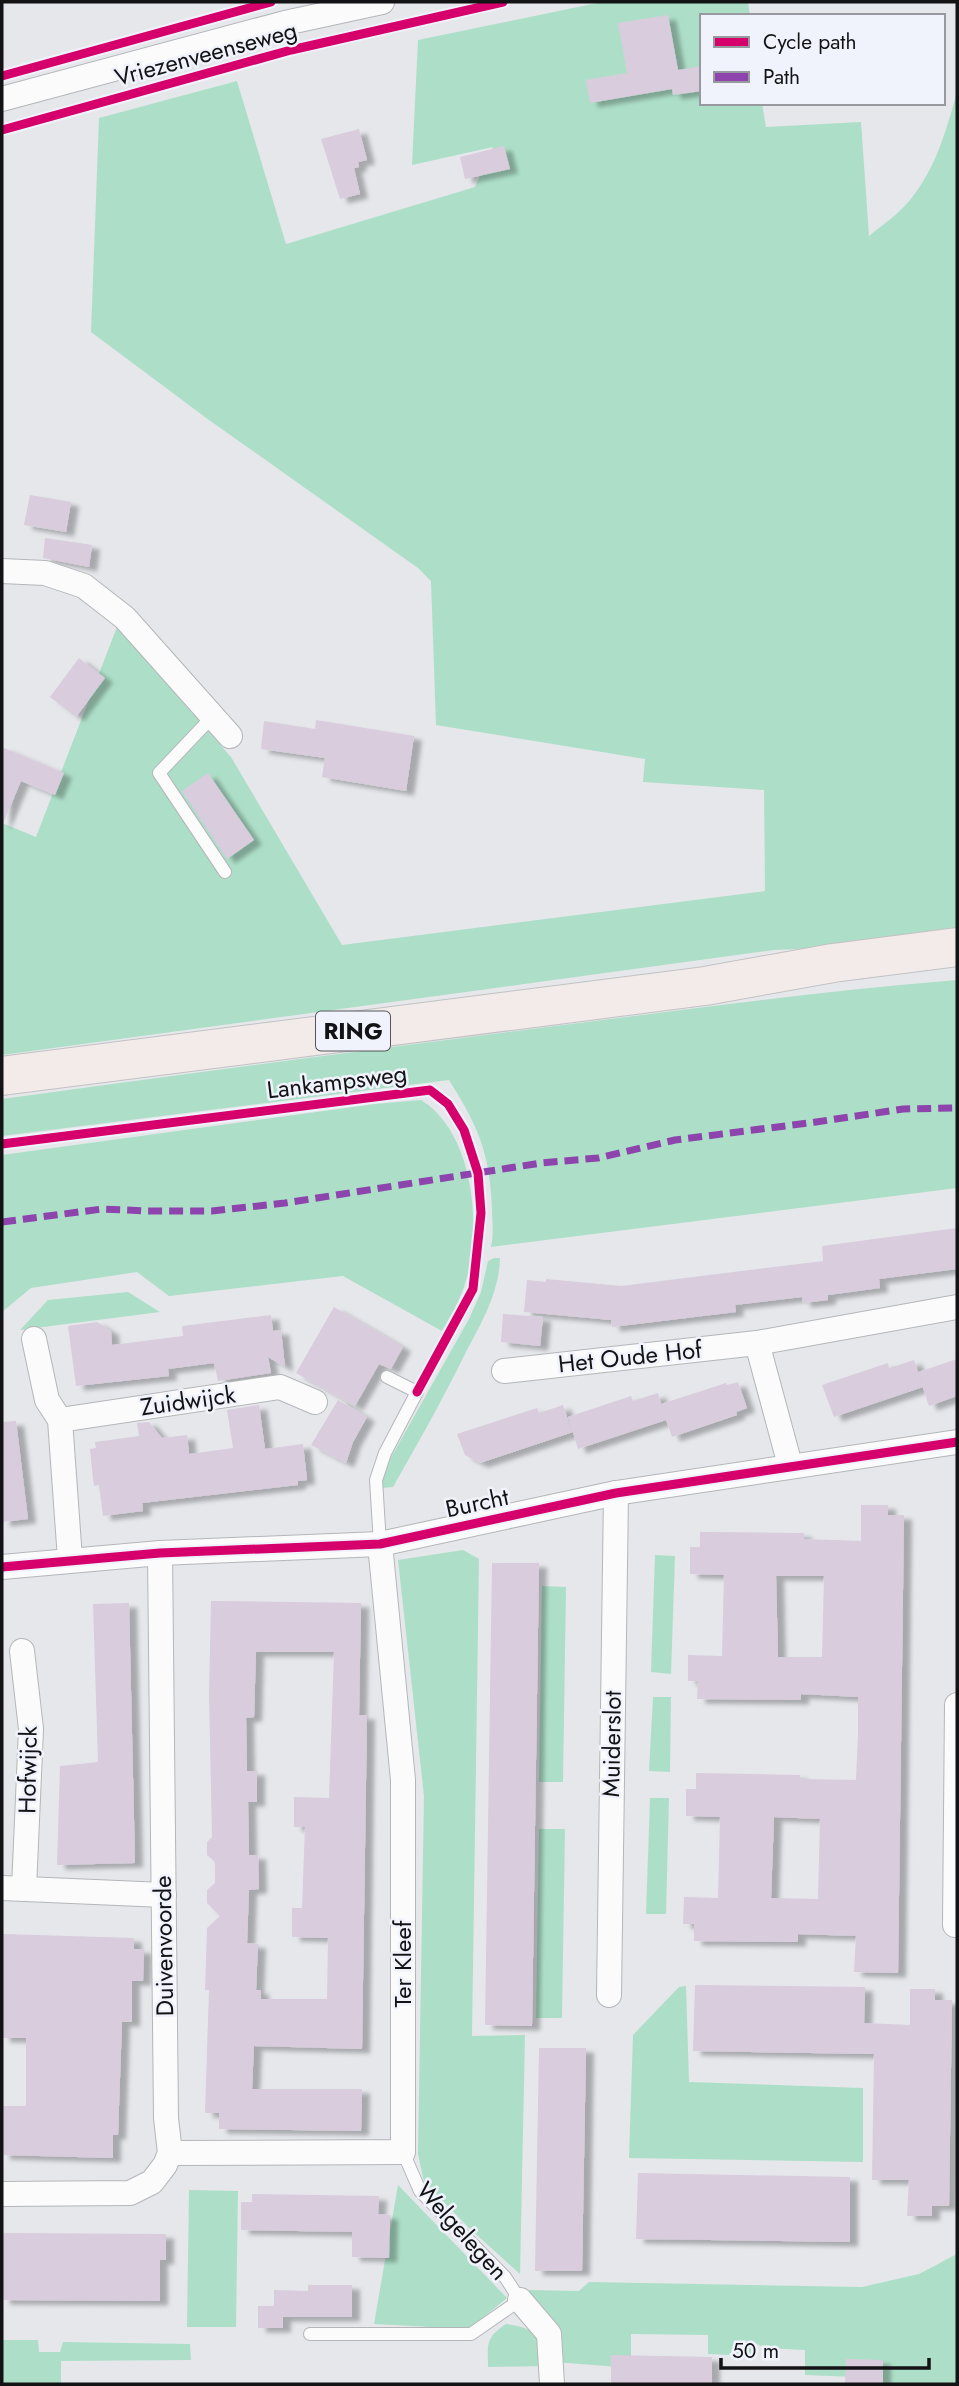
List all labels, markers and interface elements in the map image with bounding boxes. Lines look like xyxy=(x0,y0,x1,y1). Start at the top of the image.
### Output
street label: Vriezenveenseweg xyxy=(111,12,301,95)
legend xyxy=(700,14,945,105)
text: Cycle path xyxy=(763,27,856,57)
text: Path xyxy=(763,62,800,92)
road number: RING xyxy=(316,1012,390,1050)
street label: Lankampsweg xyxy=(265,1056,409,1107)
street label: Het Oude Hof xyxy=(556,1331,705,1381)
street label: Zuidwijck xyxy=(138,1376,238,1424)
street label: Burcht xyxy=(442,1479,512,1526)
street label: Muiderslot xyxy=(593,1690,630,1798)
street label: Hofwijck xyxy=(9,1725,46,1814)
street label: Duivenvoorde xyxy=(145,1875,182,2017)
street label: Ter Kleef xyxy=(385,1919,420,2008)
street label: Welgelegen xyxy=(408,2174,516,2288)
scale bar xyxy=(721,2326,929,2370)
text: 50 m xyxy=(732,2336,779,2366)

